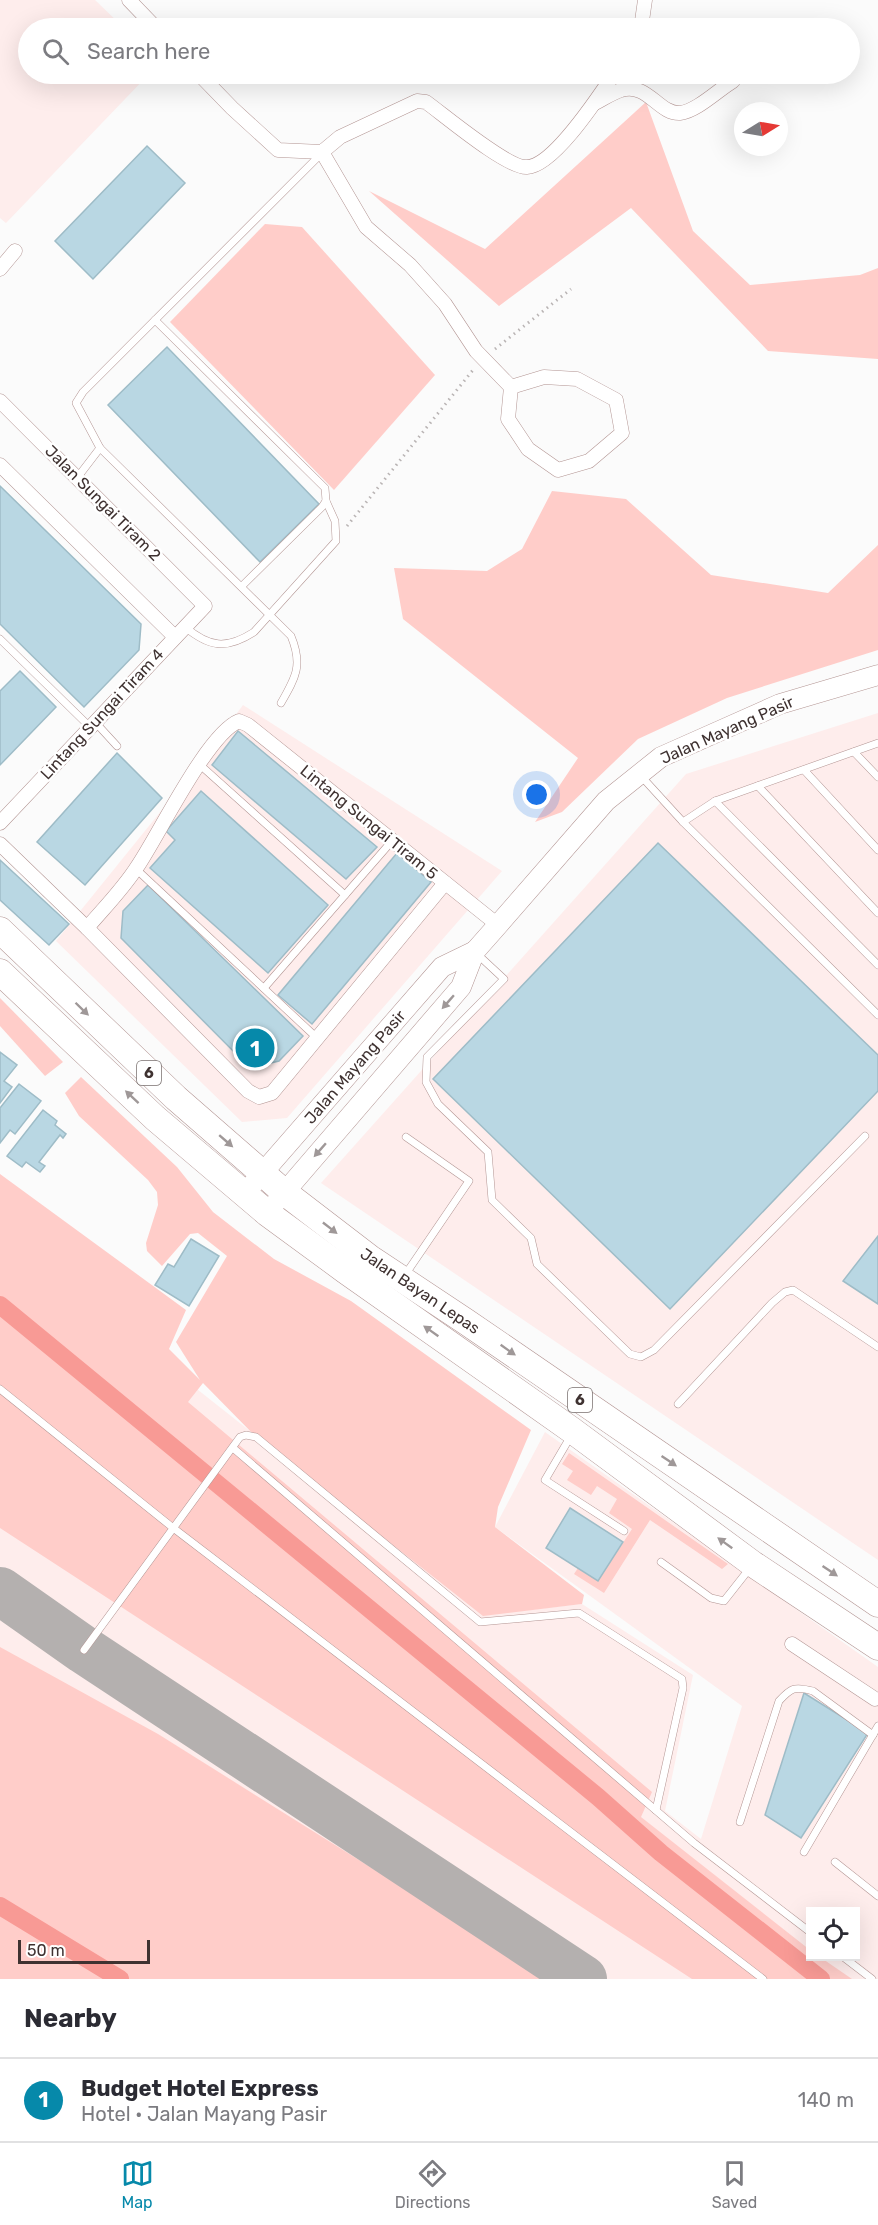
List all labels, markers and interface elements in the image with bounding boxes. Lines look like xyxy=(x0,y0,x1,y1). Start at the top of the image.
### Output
search box xyxy=(18,18,860,84)
icon: search xyxy=(39,35,72,68)
text: Search here xyxy=(87,38,210,65)
north arrow xyxy=(734,102,788,156)
street label: Jalan Sungai Tiram 2 xyxy=(41,441,165,565)
street label: Lintang Sungai Tiram 4 xyxy=(36,645,168,783)
street label: Jalan Mayang Pasir xyxy=(657,692,797,768)
street label: Lintang Sungai Tiram 5 xyxy=(296,761,442,883)
your location xyxy=(522,780,551,809)
one-way arrow xyxy=(441,995,454,1010)
one-way arrow xyxy=(74,1002,89,1016)
street label: Jalan Mayang Pasir xyxy=(301,1006,409,1128)
pin: 1 xyxy=(236,1026,274,1070)
road number: 6 xyxy=(137,1061,161,1085)
one-way arrow xyxy=(125,1090,139,1104)
one-way arrow xyxy=(218,1134,233,1148)
one-way arrow xyxy=(313,1142,327,1157)
one-way arrow xyxy=(323,1221,338,1233)
street label: Jalan Bayan Lepas xyxy=(357,1244,483,1338)
one-way arrow xyxy=(423,1326,439,1337)
one-way arrow xyxy=(500,1344,516,1355)
road number: 6 xyxy=(568,1388,592,1412)
one-way arrow xyxy=(660,1455,676,1467)
one-way arrow xyxy=(718,1537,734,1549)
one-way arrow xyxy=(821,1565,837,1577)
map controls xyxy=(806,1907,860,1961)
button: locate xyxy=(806,1907,860,1961)
scale bar xyxy=(18,1937,150,1964)
text: 50 m xyxy=(27,1941,65,1960)
text: Nearby xyxy=(24,2003,117,2034)
text: Budget Hotel Express xyxy=(81,2075,319,2102)
text: 1 xyxy=(39,2088,48,2112)
text: 140 m xyxy=(798,2088,854,2112)
text: Hotel · Jalan Mayang Pasir xyxy=(81,2102,327,2126)
tab: Map xyxy=(121,2157,154,2212)
tab: Directions xyxy=(395,2157,471,2212)
tab: Saved xyxy=(712,2157,757,2212)

